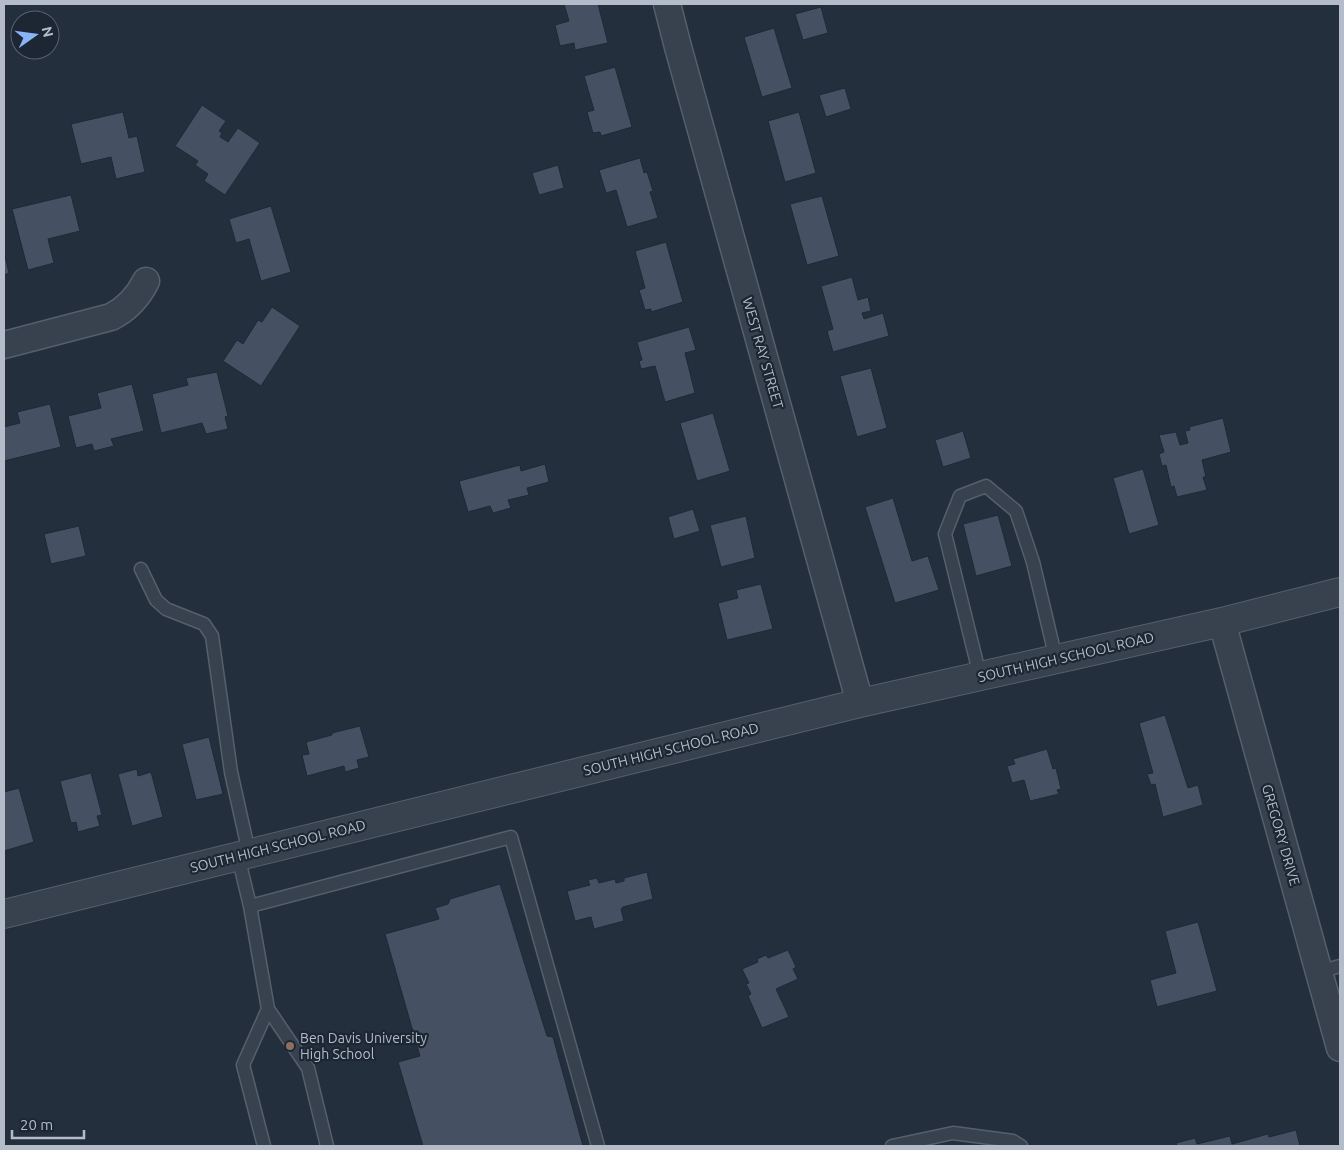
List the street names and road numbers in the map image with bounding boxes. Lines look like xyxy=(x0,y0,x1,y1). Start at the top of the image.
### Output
street label: WEST RAY STREET xyxy=(739,296,787,411)
street label: SOUTH HIGH SCHOOL ROAD xyxy=(976,629,1156,685)
street label: SOUTH HIGH SCHOOL ROAD xyxy=(582,719,760,779)
street label: GREGORY DRIVE xyxy=(1259,782,1303,888)
street label: SOUTH HIGH SCHOOL ROAD xyxy=(189,816,367,876)

